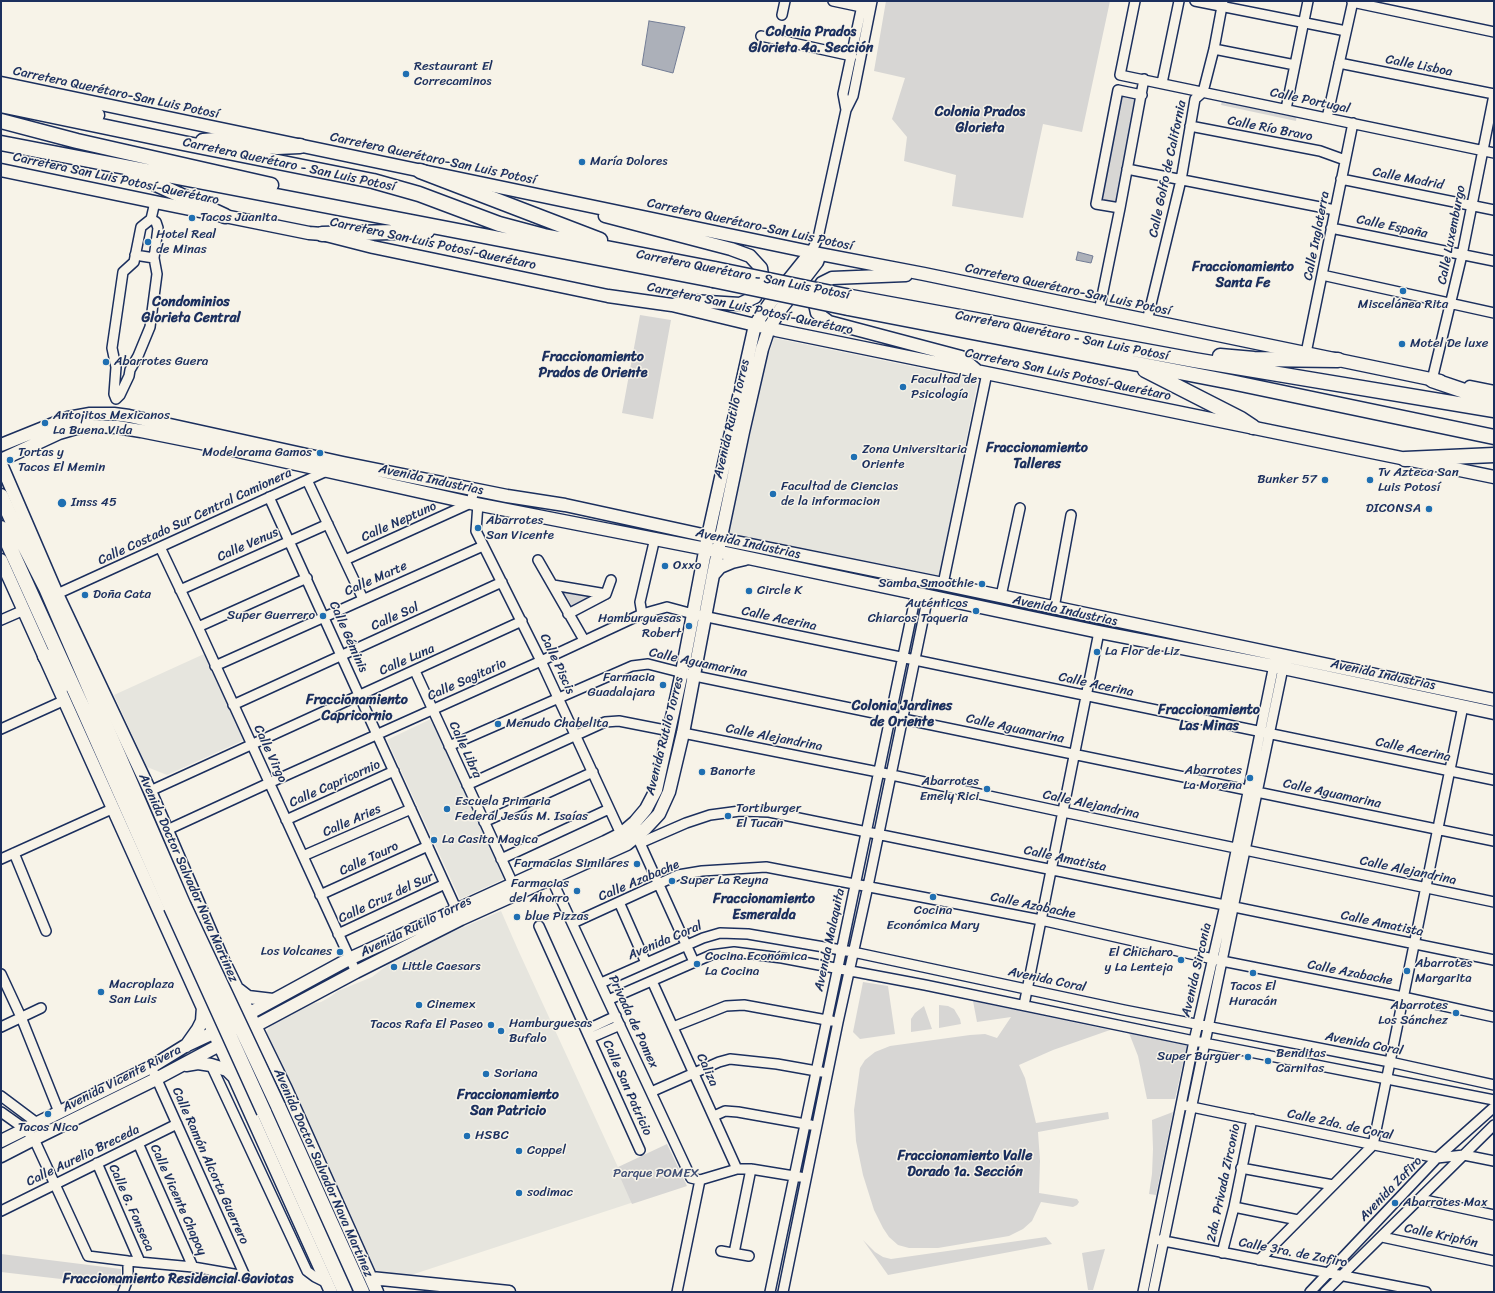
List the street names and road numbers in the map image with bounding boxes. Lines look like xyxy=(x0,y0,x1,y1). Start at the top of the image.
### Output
street label: Calle Lisboa xyxy=(1384,52,1454,80)
street label: Carretera Querétaro-San Luis Potosí xyxy=(12,64,220,122)
street label: Calle Portugal xyxy=(1269,85,1351,117)
street label: Calle Golfo de California xyxy=(1146,99,1190,239)
street label: Calle Río Bravo xyxy=(1226,113,1314,145)
street label: Carretera Querétaro-San Luis Potosí xyxy=(329,130,537,188)
street label: Carretera Querétaro - San Luis Potosí xyxy=(181,135,397,195)
street label: Carretera San Luis Potosí-Querétaro xyxy=(12,150,220,208)
street label: Calle Madrid xyxy=(1371,164,1445,194)
street label: Calle Luxemburgo xyxy=(1435,184,1469,286)
street label: Calle Inglaterra xyxy=(1301,190,1333,282)
street label: Carretera Querétaro-San Luis Potosí xyxy=(646,196,854,254)
street label: Calle España xyxy=(1355,212,1429,242)
street label: Carretera San Luis Potosí-Querétaro xyxy=(329,215,537,273)
street label: Carretera Querétaro - San Luis Potosí xyxy=(635,247,851,303)
street label: Carretera Querétaro-San Luis Potosí xyxy=(964,261,1172,319)
street label: Carretera San Luis Potosí-Querétaro xyxy=(646,280,854,338)
street label: Carretera Querétaro - San Luis Potosí xyxy=(954,308,1170,364)
street label: Carretera San Luis Potosí-Querétaro xyxy=(964,346,1172,404)
street label: Avenida Rutilo Torres xyxy=(711,358,753,480)
street label: Avenida Industrias xyxy=(377,461,485,499)
street label: Calle Costado Sur Central Camionera xyxy=(96,465,294,569)
street label: Calle Neptuno xyxy=(359,498,439,546)
street label: Calle Venus xyxy=(215,525,281,565)
street label: Avenida Industrias xyxy=(694,525,802,563)
street label: Calle Marte xyxy=(342,558,410,600)
street label: Avenida Industrias xyxy=(1011,592,1119,630)
street label: Calle Géminis xyxy=(325,599,371,675)
street label: Calle Sol xyxy=(369,600,421,634)
street label: Calle Acerina xyxy=(740,603,818,635)
street label: Calle Piscis xyxy=(536,631,578,697)
street label: Calle Luna xyxy=(377,641,437,679)
street label: Calle Aguamarina xyxy=(648,645,748,681)
street label: Calle Sagitario xyxy=(425,656,509,704)
street label: Avenida Industrias xyxy=(1329,656,1437,694)
street label: Calle Acerina xyxy=(1057,669,1135,701)
street label: Avenida Rutilo Torres xyxy=(643,675,687,797)
street label: Calle Aguamarina xyxy=(965,711,1065,747)
street label: Calle Libra xyxy=(445,719,485,781)
street label: Calle Alejandrina xyxy=(724,721,824,755)
street label: Calle Virgo xyxy=(250,723,290,785)
street label: Calle Acerina xyxy=(1374,734,1452,766)
street label: Calle Capricornio xyxy=(287,757,383,811)
street label: Avenida Doctor Salvador Nava Martínez xyxy=(135,771,241,985)
street label: Calle Aguamarina xyxy=(1282,776,1382,812)
street label: Calle Alejandrina xyxy=(1041,787,1141,823)
street label: Calle Aries xyxy=(320,801,384,841)
street label: Calle Tauro xyxy=(337,839,401,879)
street label: Calle Amatista xyxy=(1022,843,1108,875)
street label: Calle Alejandrina xyxy=(1358,853,1458,889)
street label: Calle Azabache xyxy=(596,857,682,905)
street label: Calle Cruz del Sur xyxy=(336,869,436,927)
street label: Avenida Malaquita xyxy=(811,887,849,993)
street label: Calle Azabache xyxy=(989,889,1077,923)
street label: Avenida Rutilo Torres xyxy=(358,893,474,961)
street label: Calle Amatista xyxy=(1339,908,1425,940)
street label: Avenida Coral xyxy=(626,918,704,964)
street label: Avenida Sirconia xyxy=(1179,921,1215,1019)
street label: Calle Azabache xyxy=(1306,957,1394,989)
street label: Avenida Coral xyxy=(1007,964,1087,996)
street label: Privada de Pomex xyxy=(605,973,661,1071)
street label: Avenida Coral xyxy=(1324,1029,1404,1059)
street label: Calle San Patricio xyxy=(599,1038,655,1138)
street label: Avenida Vicente Rivera xyxy=(60,1042,184,1116)
street label: Caliza xyxy=(693,1051,721,1089)
street label: Avenida Doctor Salvador Nava Martínez xyxy=(270,1066,376,1280)
street label: Calle Ramón Alcorta Guerrero xyxy=(168,1085,252,1247)
street label: Calle 2da. de Coral xyxy=(1286,1106,1394,1144)
street label: Calle Aurelio Breceda xyxy=(24,1122,142,1190)
street label: 2da. Privada Zirconio xyxy=(1204,1122,1244,1244)
street label: Calle Vicente Chapoy xyxy=(146,1142,210,1258)
street label: Avenida Zafiro xyxy=(1356,1153,1426,1225)
street label: Calle G. Fonseca xyxy=(105,1162,157,1254)
street label: Calle Kriptón xyxy=(1403,1221,1479,1251)
street label: Calle 3ra. de Zafiro xyxy=(1237,1235,1349,1271)

